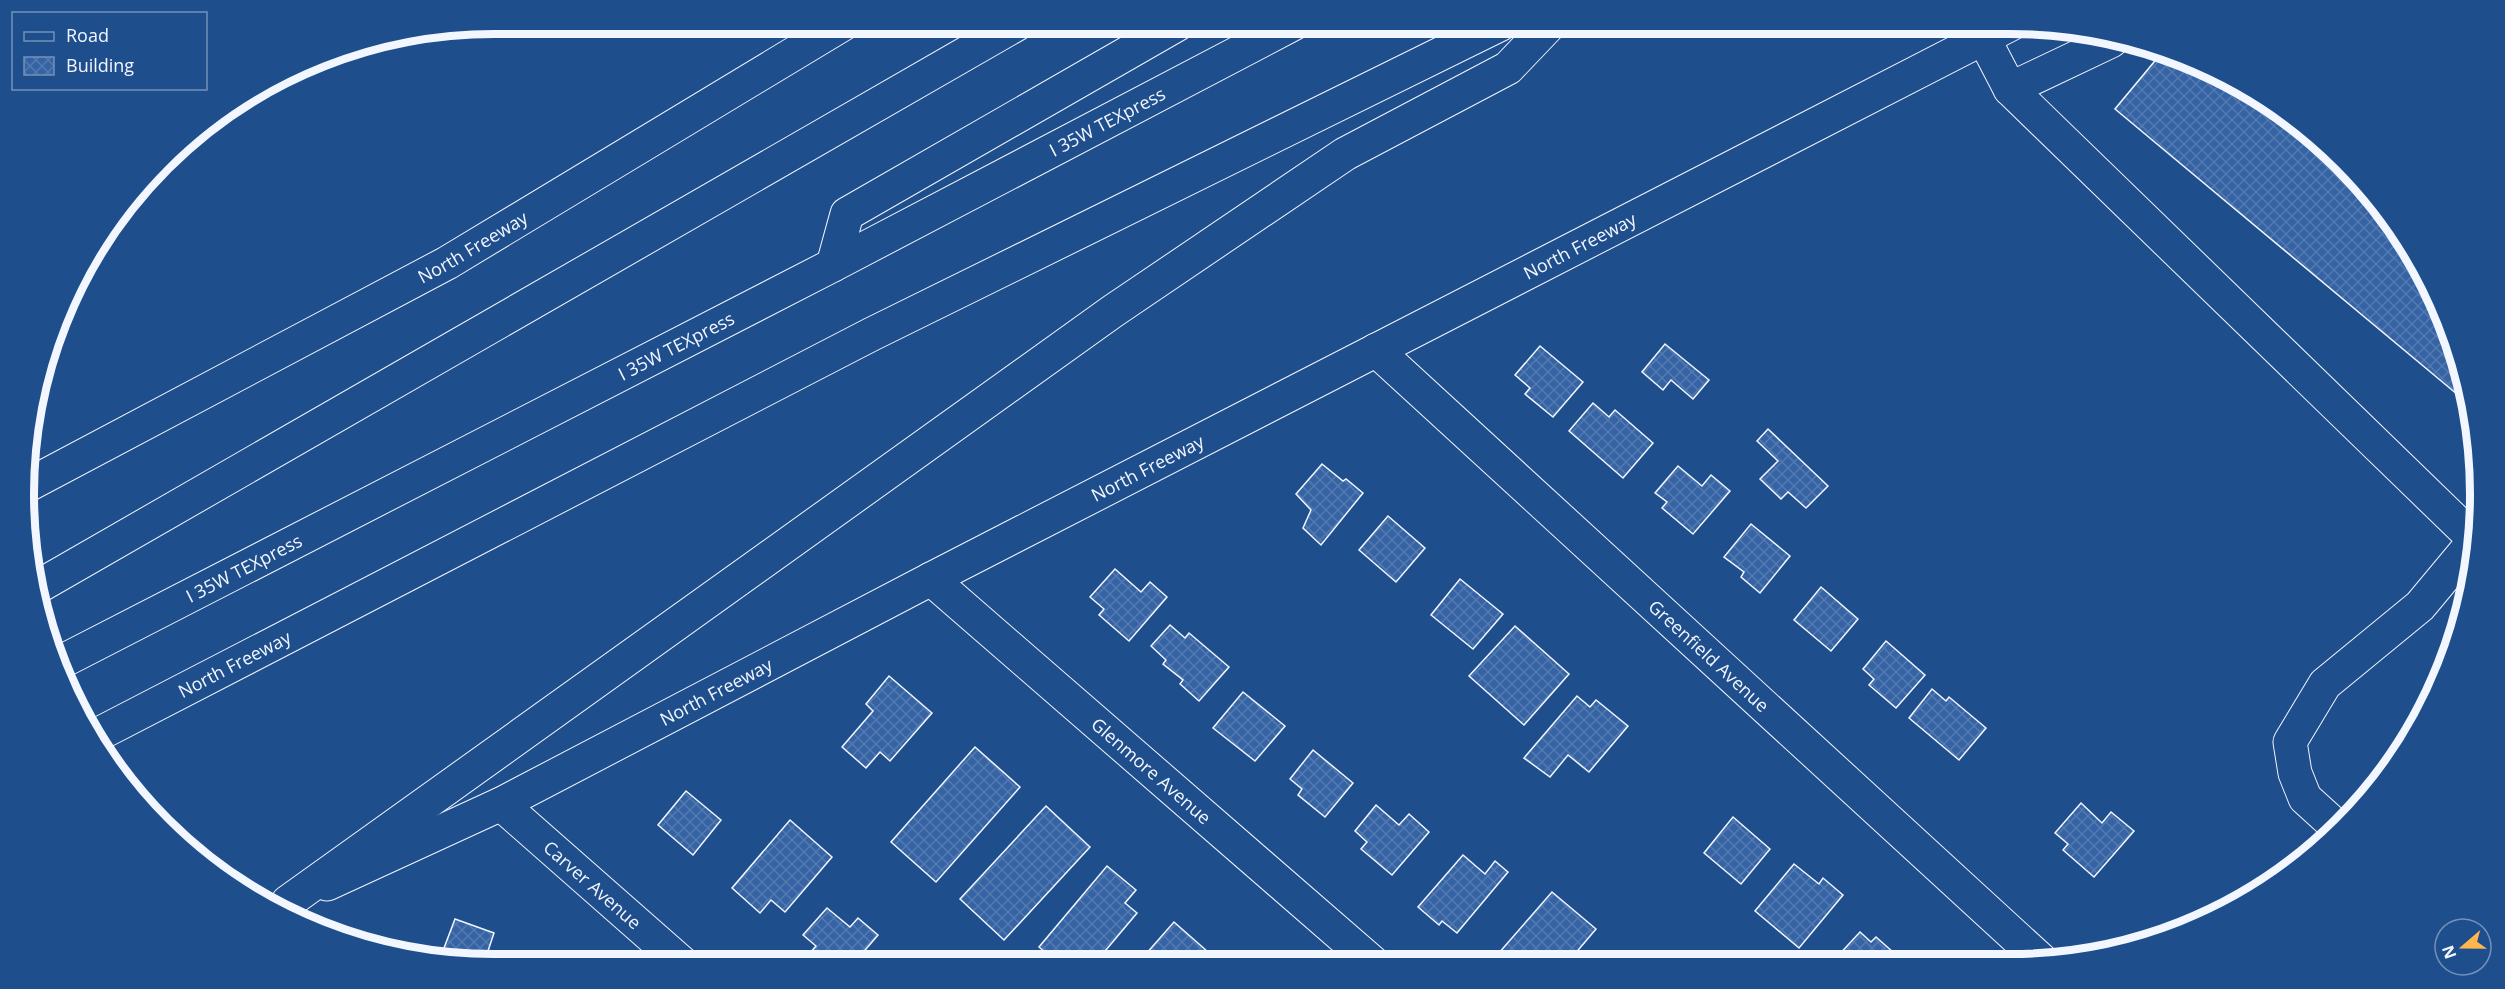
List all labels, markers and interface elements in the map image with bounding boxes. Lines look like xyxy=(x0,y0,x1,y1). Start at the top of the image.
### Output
legend xyxy=(12,12,207,90)
text: Road xyxy=(66,23,109,47)
text: Building xyxy=(66,53,134,77)
street label: I 35W TEXpress xyxy=(1045,81,1169,162)
street label: North Freeway xyxy=(413,205,533,289)
street label: North Freeway xyxy=(1519,206,1641,285)
street label: I 35W TEXpress xyxy=(614,306,738,386)
street label: North Freeway xyxy=(1087,428,1209,507)
street label: I 35W TEXpress xyxy=(182,528,306,608)
street label: Greenfield Avenue xyxy=(1644,594,1774,717)
street label: North Freeway xyxy=(174,624,296,703)
street label: North Freeway xyxy=(655,652,777,731)
street label: Glenmore Avenue xyxy=(1087,712,1216,829)
street label: Carver Avenue xyxy=(539,835,647,934)
north arrow xyxy=(2433,917,2493,977)
text: N xyxy=(2436,942,2461,962)

